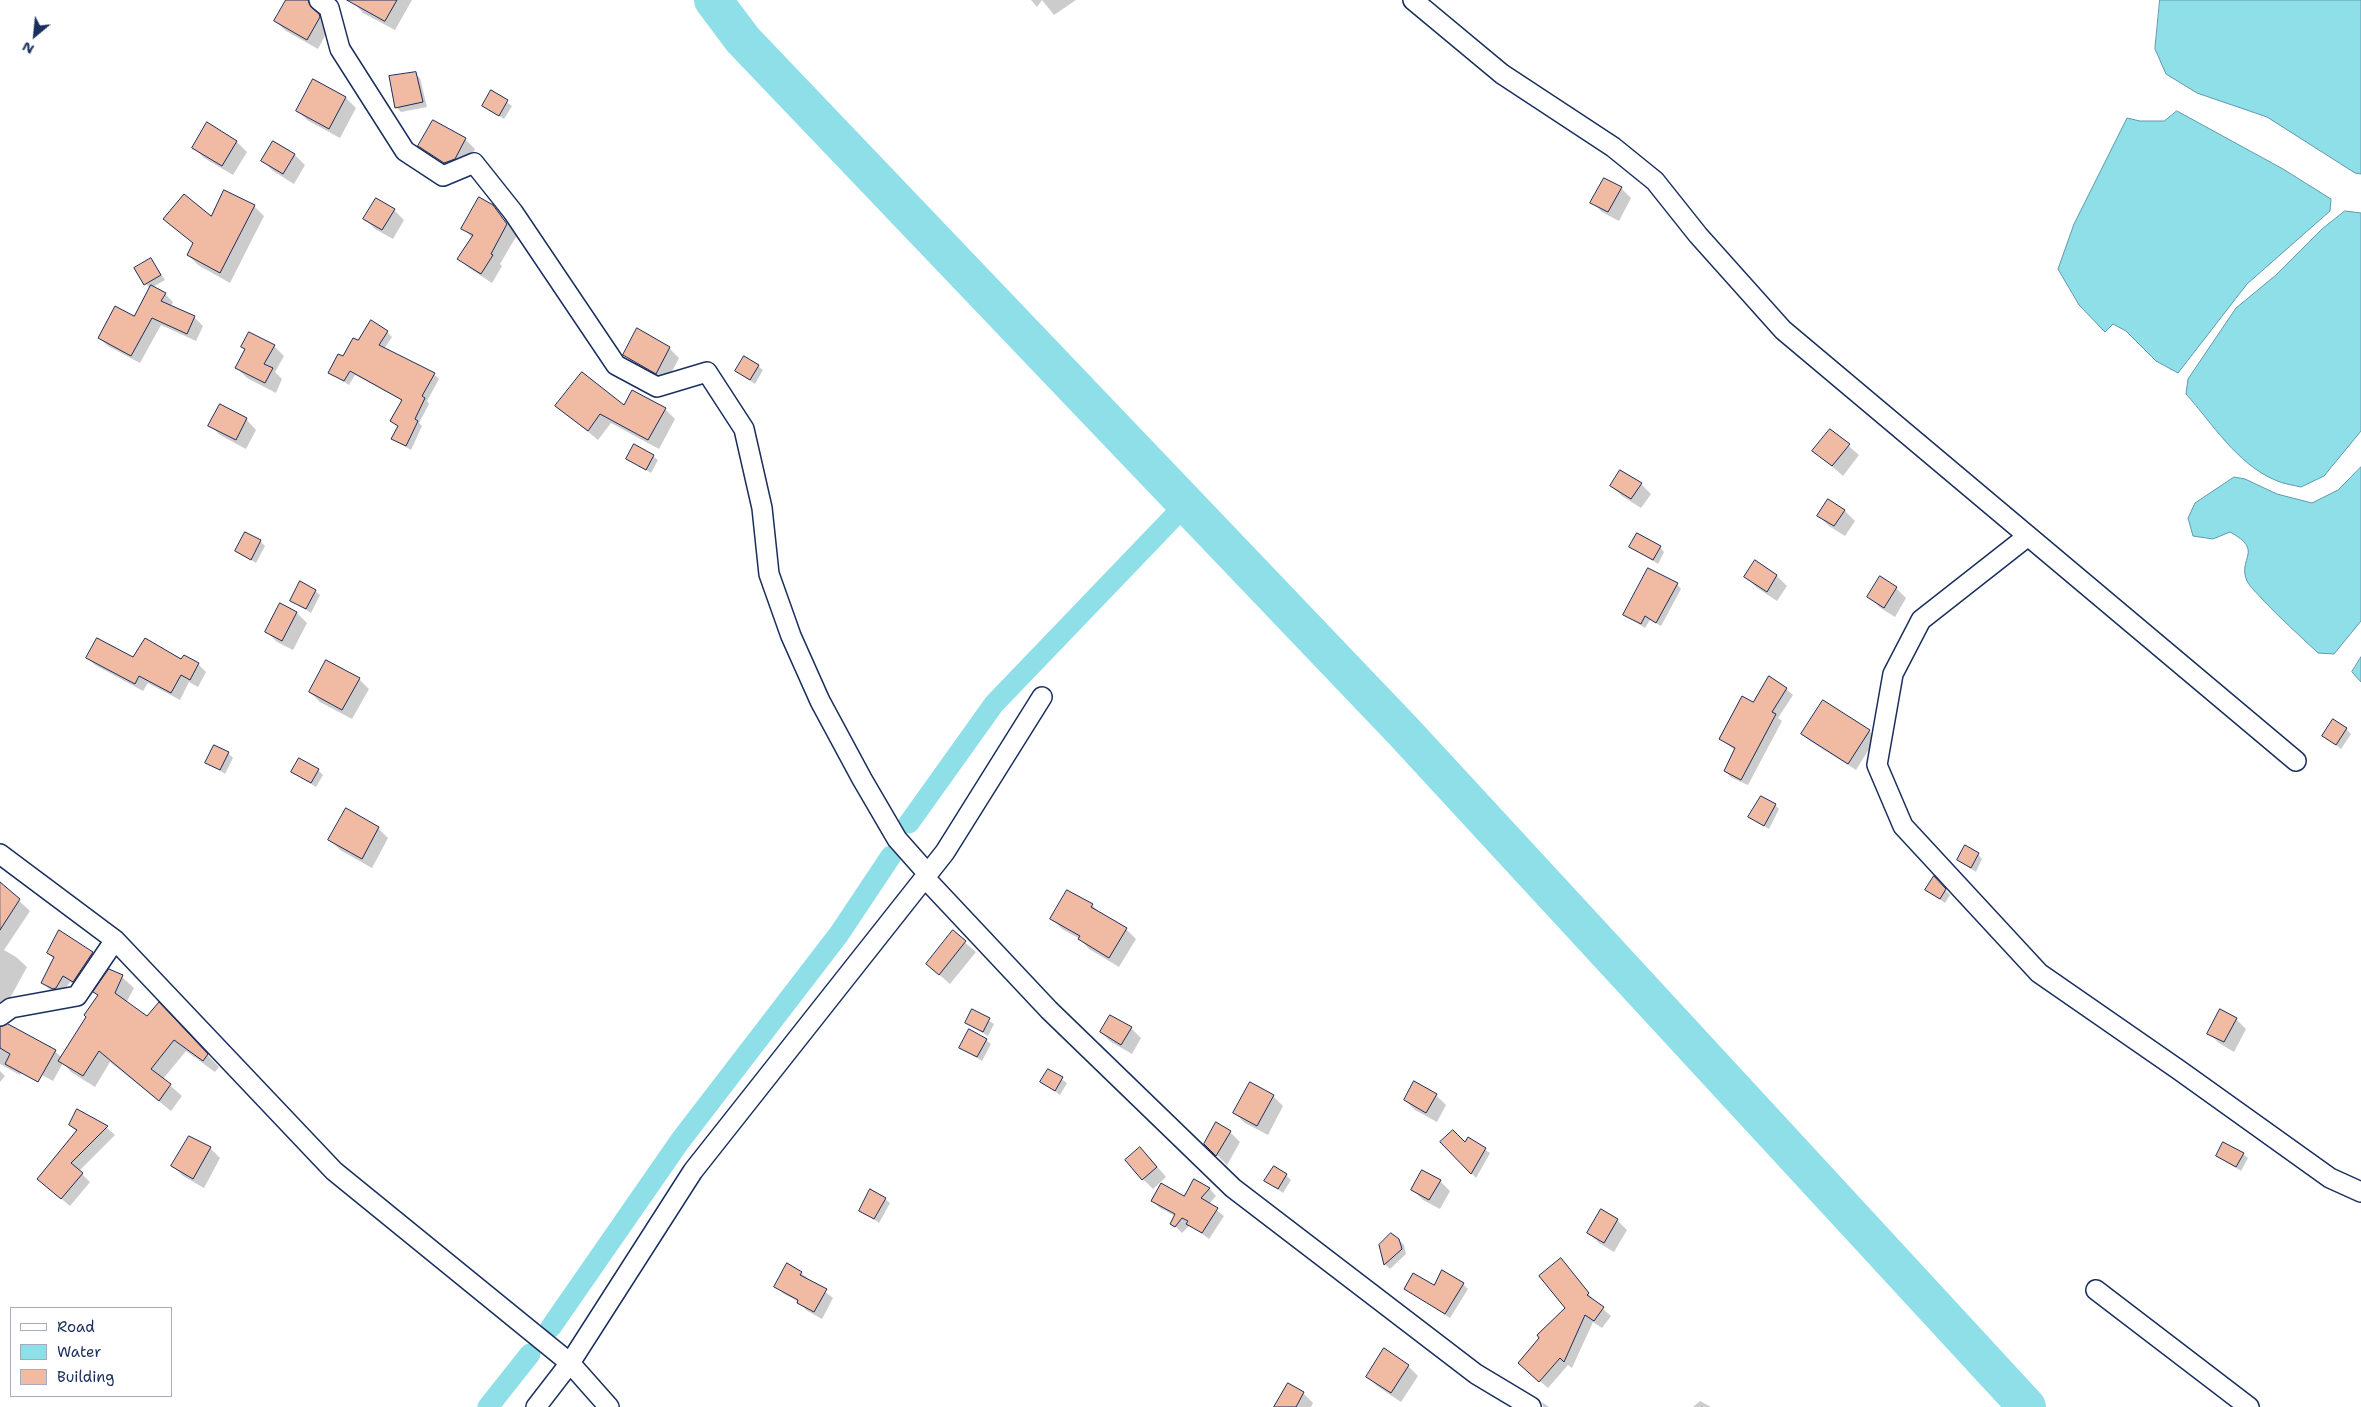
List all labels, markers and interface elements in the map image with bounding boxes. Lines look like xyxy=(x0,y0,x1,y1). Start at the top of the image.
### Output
north arrow xyxy=(10,10,60,60)
text: N xyxy=(19,38,37,59)
legend xyxy=(10,1307,172,1397)
text: Road xyxy=(57,1317,95,1337)
text: Water xyxy=(57,1342,101,1362)
text: Building xyxy=(57,1367,114,1387)

